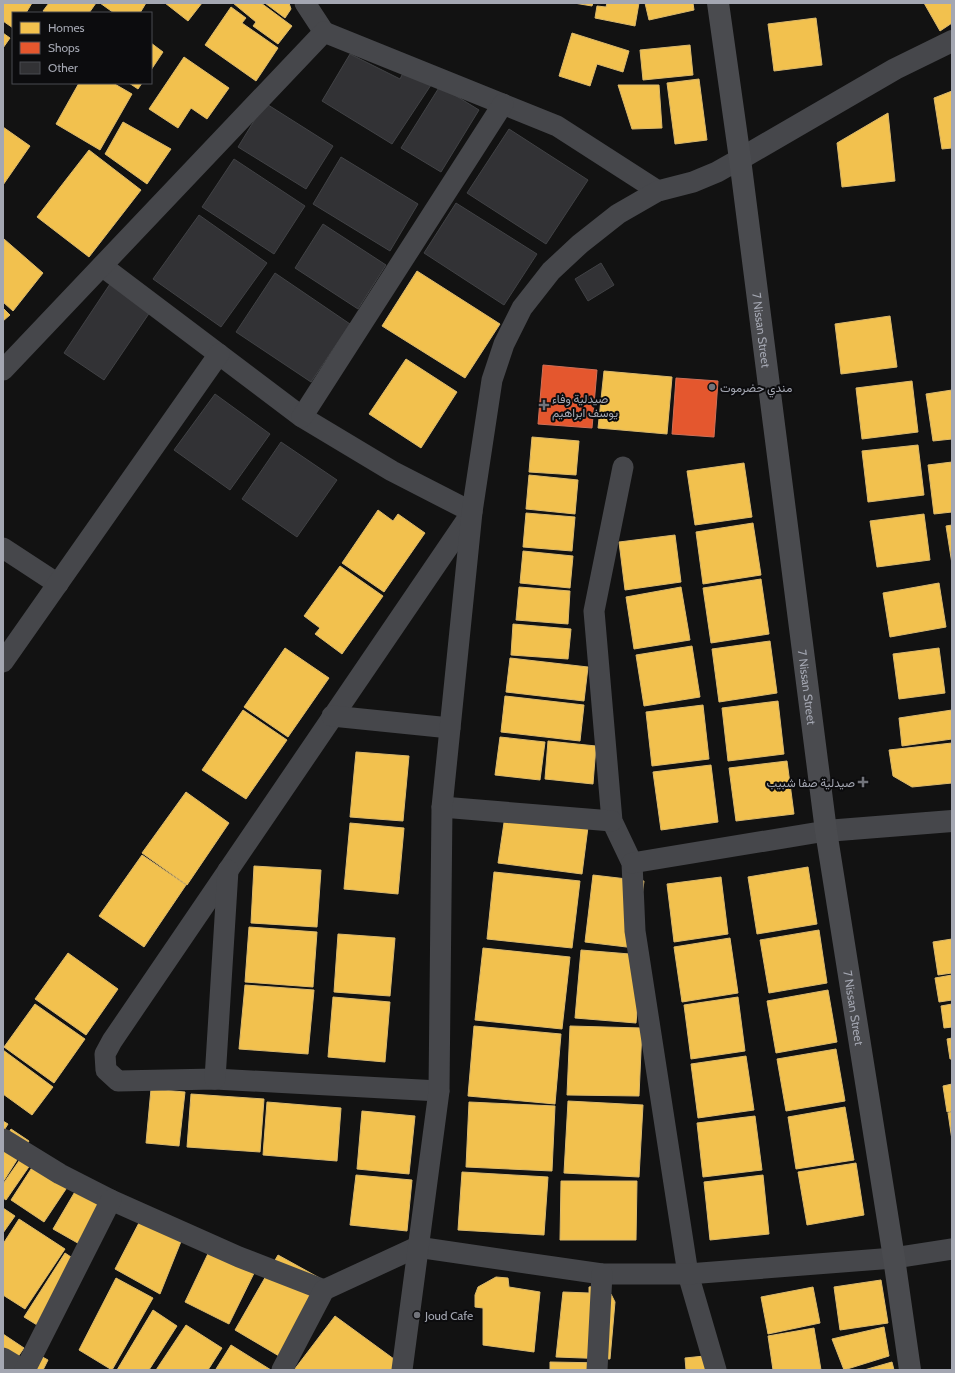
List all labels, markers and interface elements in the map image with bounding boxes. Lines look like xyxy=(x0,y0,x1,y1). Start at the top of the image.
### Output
legend xyxy=(12,12,152,84)
text: Homes xyxy=(48,20,85,35)
text: Shops xyxy=(48,40,80,55)
text: Other xyxy=(48,60,78,75)
street label: 7 Nissan Street xyxy=(750,292,774,369)
place label: مندي حضرموت xyxy=(720,380,792,398)
marker: مندي حضرموت xyxy=(707,382,717,392)
place label: صيدلية وفاء يوسف ابراهيم xyxy=(552,391,618,421)
marker: صيدلية وفاء يوسف ابراهيم xyxy=(539,400,549,410)
street label: 7 Nissan Street xyxy=(795,649,820,726)
place label: صيدلية صفا شبيب xyxy=(767,775,855,790)
marker: صيدلية صفا شبيب xyxy=(858,777,868,787)
street label: 7 Nissan Street xyxy=(841,969,868,1046)
place label: Joud Cafe xyxy=(424,1308,473,1323)
marker: Joud Cafe xyxy=(412,1310,422,1320)

